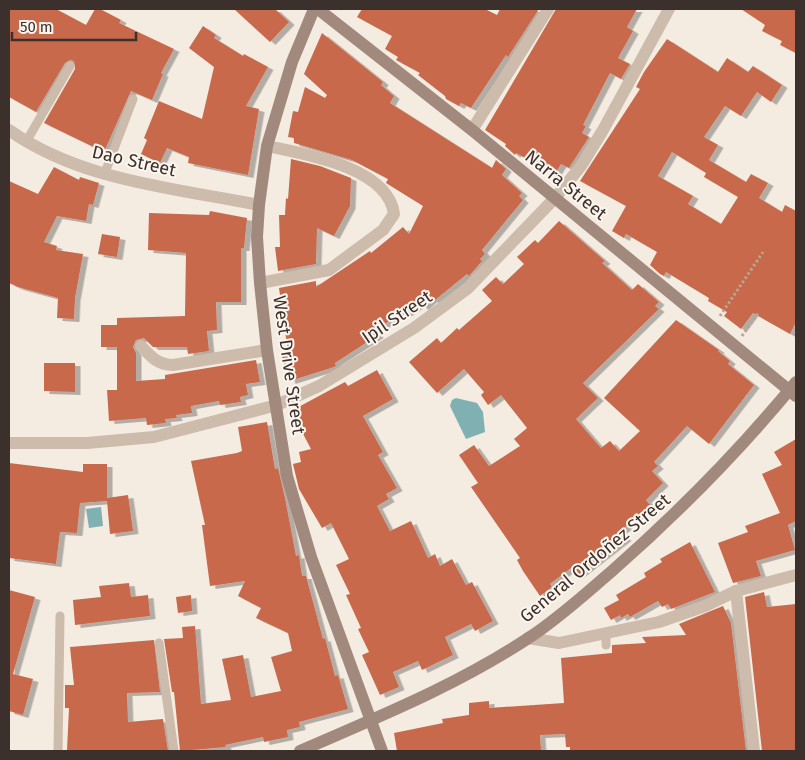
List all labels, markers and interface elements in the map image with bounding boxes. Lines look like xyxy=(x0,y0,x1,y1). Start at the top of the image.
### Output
scale bar xyxy=(12,10,136,42)
text: 50 m xyxy=(20,18,53,36)
street label: Dao Street xyxy=(90,141,179,181)
street label: Narra Street xyxy=(521,145,612,225)
street label: Ipil Street xyxy=(358,285,437,348)
street label: West Drive Street xyxy=(268,294,310,436)
street label: General Ordoñez Street xyxy=(515,488,675,627)

